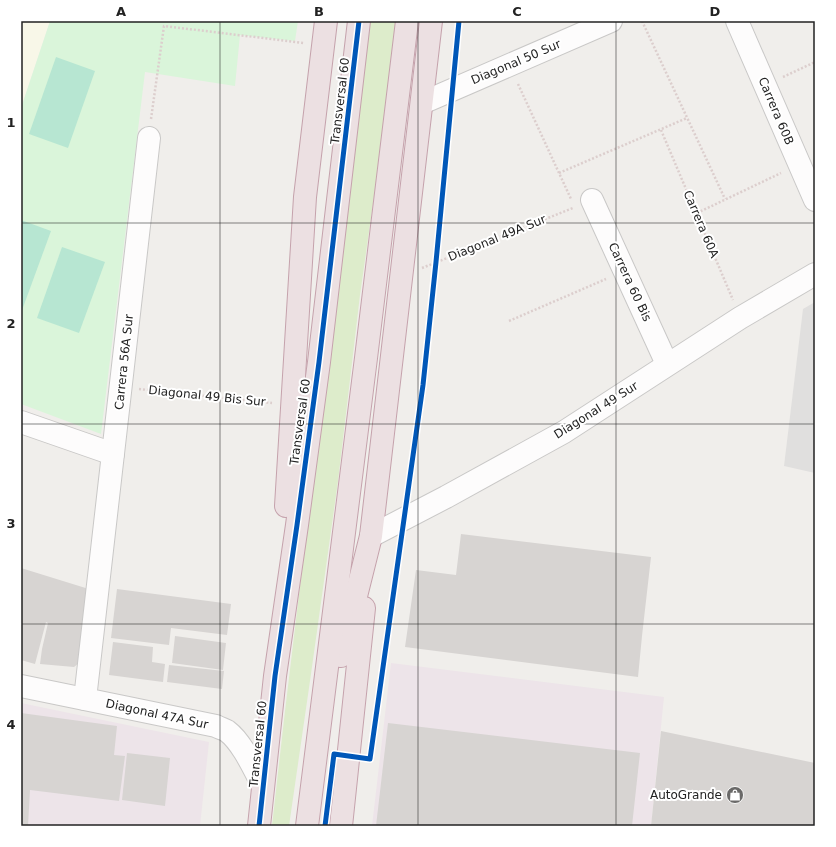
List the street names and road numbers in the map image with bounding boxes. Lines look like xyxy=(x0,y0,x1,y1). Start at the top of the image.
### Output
street label: Diagonal 50 Sur xyxy=(469,37,563,87)
street label: Transversal 60 xyxy=(328,57,352,146)
street label: Carrera 60B xyxy=(755,75,797,147)
street label: Carrera 60A xyxy=(680,188,722,261)
street label: Diagonal 49A Sur xyxy=(446,212,548,264)
street label: Carrera 60 Bis xyxy=(606,240,654,324)
street label: Carrera 56A Sur xyxy=(112,313,136,410)
street label: Transversal 60 xyxy=(287,378,313,467)
street label: Diagonal 49 Sur xyxy=(551,379,641,441)
street label: Diagonal 49 Bis Sur xyxy=(148,383,266,409)
street label: Diagonal 47A Sur xyxy=(104,696,210,732)
street label: Transversal 60 xyxy=(246,700,270,789)

